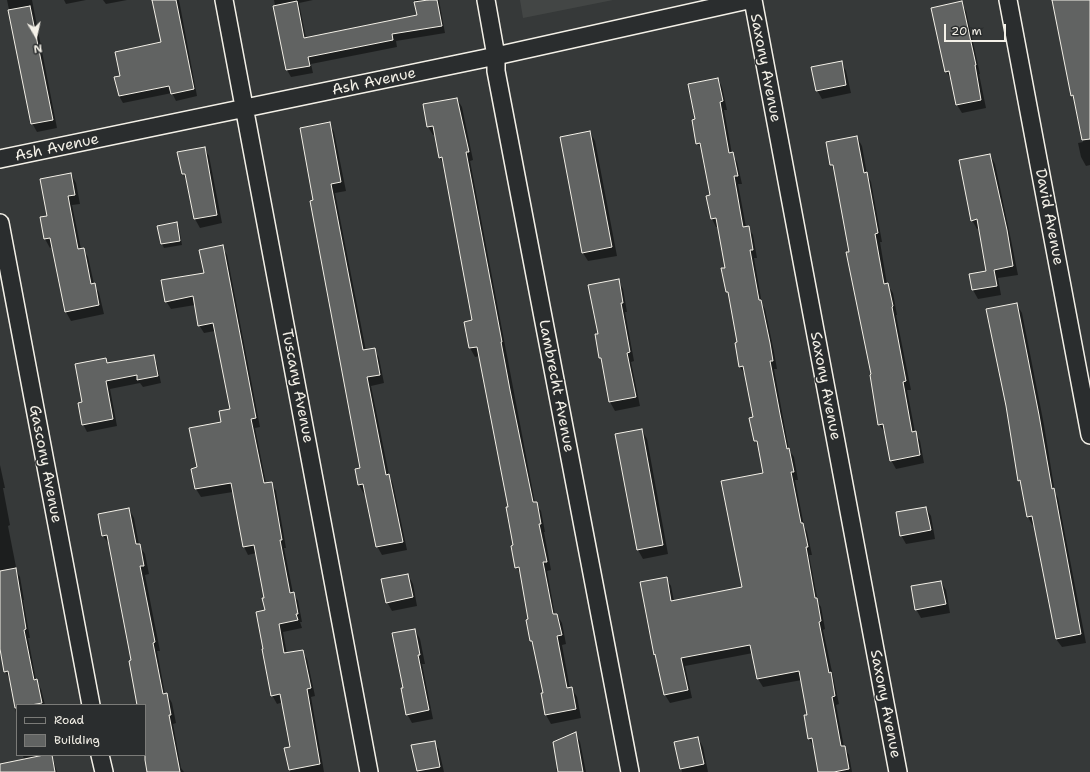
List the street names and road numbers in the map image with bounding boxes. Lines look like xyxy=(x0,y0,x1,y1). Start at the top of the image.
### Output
street label: Saxony Avenue xyxy=(746,12,784,124)
street label: Ash Avenue xyxy=(330,64,418,100)
street label: Ash Avenue xyxy=(13,130,101,166)
street label: David Avenue xyxy=(1031,167,1067,267)
street label: Lambrecht Avenue xyxy=(534,318,578,454)
street label: Tuscany Avenue xyxy=(277,328,317,444)
street label: Saxony Avenue xyxy=(806,330,844,442)
street label: Gascony Avenue xyxy=(25,403,65,525)
street label: Saxony Avenue xyxy=(866,648,904,760)

